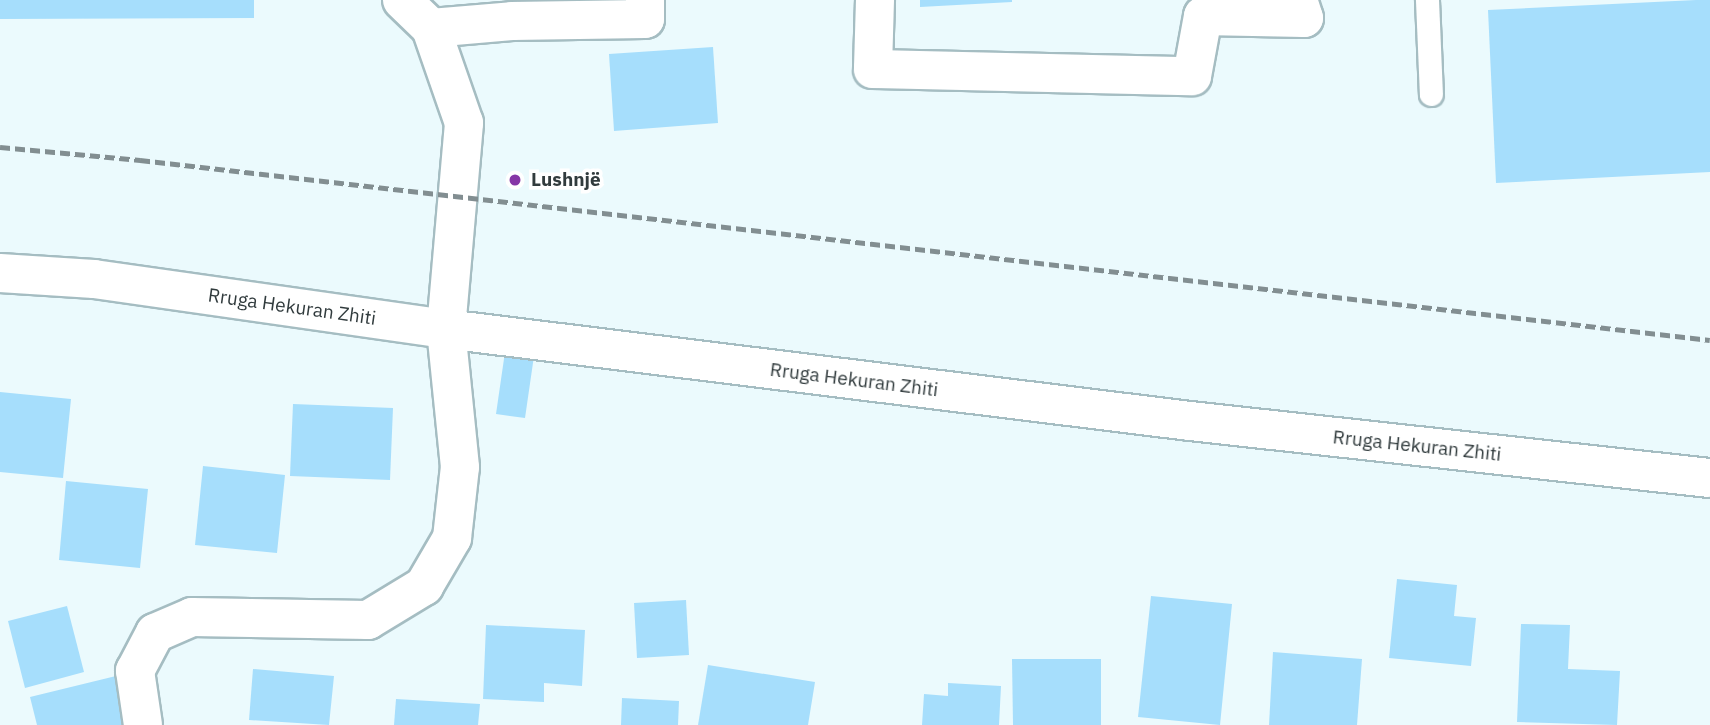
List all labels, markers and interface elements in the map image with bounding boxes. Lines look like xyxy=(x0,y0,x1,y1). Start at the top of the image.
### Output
place label: Lushnjë xyxy=(531,169,601,191)
marker: Lushnjë xyxy=(505,170,525,190)
street label: Rruga Hekuran Zhiti xyxy=(207,284,377,330)
street label: Rruga Hekuran Zhiti xyxy=(769,358,939,402)
street label: Rruga Hekuran Zhiti xyxy=(1332,426,1502,466)

